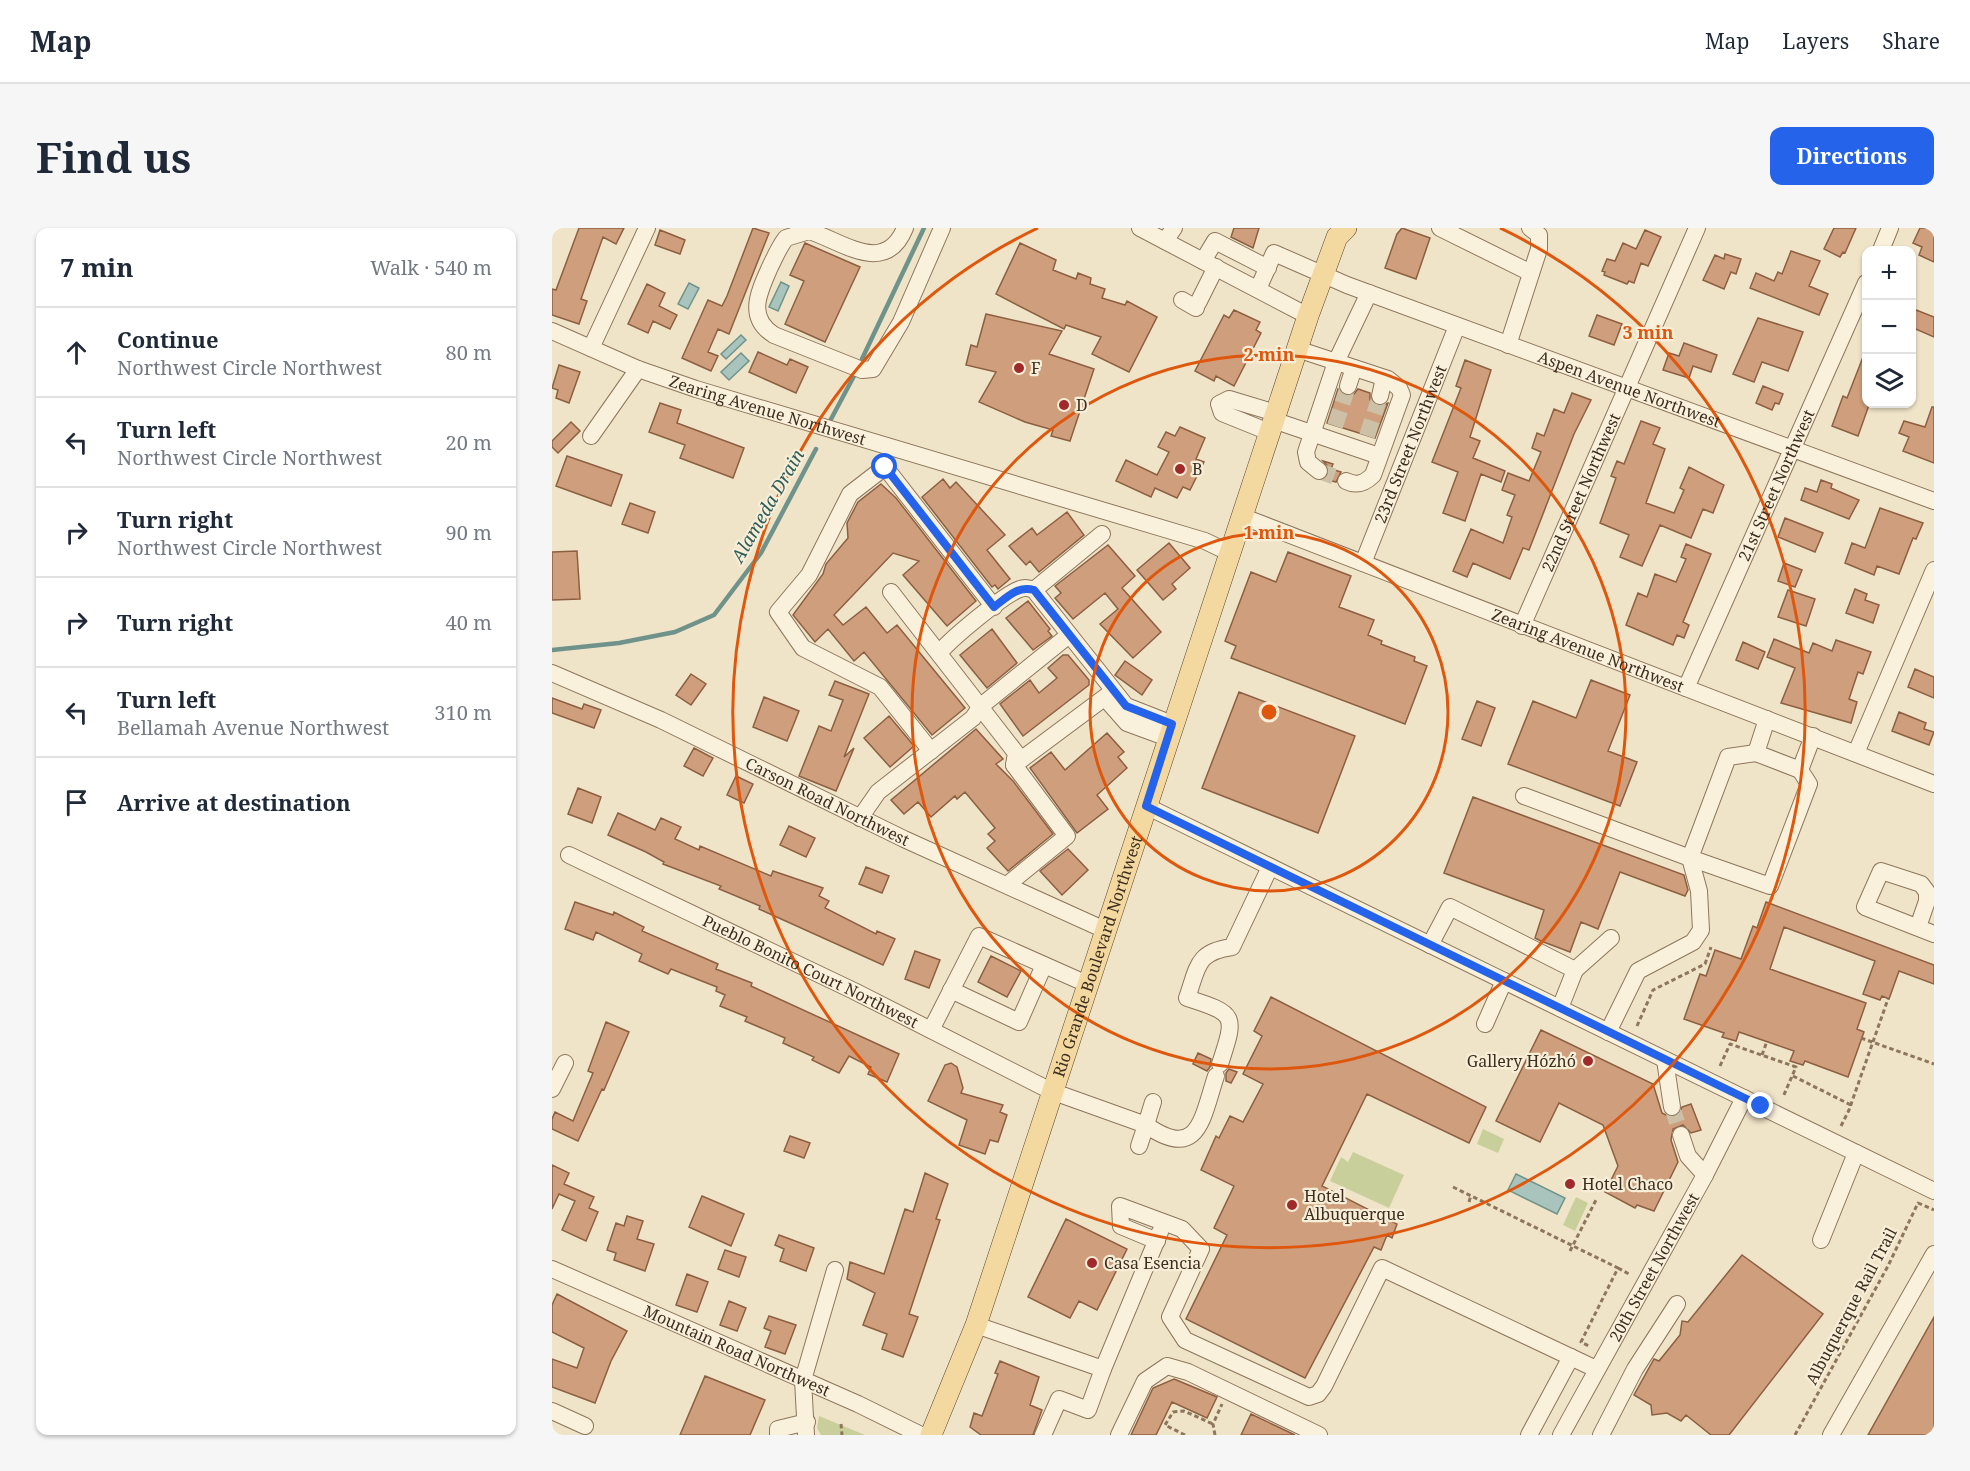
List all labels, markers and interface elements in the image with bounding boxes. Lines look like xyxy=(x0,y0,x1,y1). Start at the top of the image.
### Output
text: Map xyxy=(30,22,92,60)
text: Map xyxy=(1705,27,1749,55)
text: Layers xyxy=(1782,27,1849,55)
text: Share xyxy=(1882,27,1940,55)
button: Directions xyxy=(1770,127,1934,185)
text: Find us xyxy=(36,128,191,185)
map controls xyxy=(1862,246,1916,408)
button: + xyxy=(1862,246,1916,300)
text: 7 min xyxy=(60,249,134,285)
text: Walk · 540 m xyxy=(370,254,492,281)
button: − xyxy=(1862,300,1916,354)
text: 3 min xyxy=(1623,320,1673,344)
text: Continue xyxy=(117,324,219,354)
icon: ahead xyxy=(60,336,93,369)
text: 80 m xyxy=(446,339,492,366)
text: 2 min xyxy=(1244,342,1294,366)
street label: Aspen Avenue Northwest xyxy=(1535,345,1724,433)
text: Northwest Circle Northwest xyxy=(117,354,382,381)
button: layers xyxy=(1862,354,1916,408)
place label: F xyxy=(1031,357,1040,379)
marker: F xyxy=(1012,361,1026,375)
street label: 23rd Street Northwest xyxy=(1369,361,1452,526)
street label: Zearing Avenue Northwest xyxy=(666,370,869,450)
place label: D xyxy=(1076,394,1088,416)
marker: D xyxy=(1057,398,1071,412)
street label: 21st Street Northwest xyxy=(1733,405,1820,564)
street label: 22nd Street Northwest xyxy=(1536,409,1625,575)
text: Turn left xyxy=(117,414,216,444)
icon: left xyxy=(60,426,93,459)
text: 20 m xyxy=(446,429,492,456)
text: Northwest Circle Northwest xyxy=(117,444,382,471)
water label: Alameda Drain xyxy=(724,444,809,568)
route start xyxy=(871,453,897,479)
place label: B xyxy=(1192,458,1202,480)
marker: B xyxy=(1173,462,1187,476)
text: Turn right xyxy=(117,504,233,534)
icon: right xyxy=(60,516,93,549)
text: 90 m xyxy=(446,519,492,546)
text: 1 min xyxy=(1244,520,1294,544)
text: Northwest Circle Northwest xyxy=(117,534,382,561)
street label: Zearing Avenue Northwest xyxy=(1489,603,1688,697)
icon: right xyxy=(60,606,93,639)
text: Turn right xyxy=(117,607,233,637)
text: 40 m xyxy=(446,609,492,636)
text: Turn left xyxy=(117,684,216,714)
icon: left xyxy=(60,696,93,729)
text: 310 m xyxy=(434,699,492,726)
centre of rings xyxy=(1259,702,1279,722)
text: Bellamah Avenue Northwest xyxy=(117,714,389,741)
street label: Carson Road Northwest xyxy=(742,752,913,851)
icon: arrive xyxy=(60,786,93,819)
text: Arrive at destination xyxy=(117,787,351,817)
street label: Rio Grande Boulevard Northwest xyxy=(1047,832,1147,1080)
street label: Pueblo Bonito Court Northwest xyxy=(699,909,923,1033)
place label: Gallery Hózhó xyxy=(1467,1050,1576,1072)
marker: Gallery Hózhó xyxy=(1581,1054,1595,1068)
route end xyxy=(1747,1092,1773,1118)
place label: Hotel Chaco xyxy=(1582,1173,1673,1195)
marker: Hotel Chaco xyxy=(1563,1177,1577,1191)
place label: Hotel Albuquerque xyxy=(1304,1185,1405,1225)
street label: 20th Street Northwest xyxy=(1604,1188,1704,1345)
marker: Hotel Albuquerque xyxy=(1285,1198,1299,1212)
street label: Albuquerque Rail Trail xyxy=(1800,1224,1902,1388)
place label: Casa Esencia xyxy=(1104,1252,1201,1274)
marker: Casa Esencia xyxy=(1085,1256,1099,1270)
street label: Mountain Road Northwest xyxy=(640,1300,834,1401)

